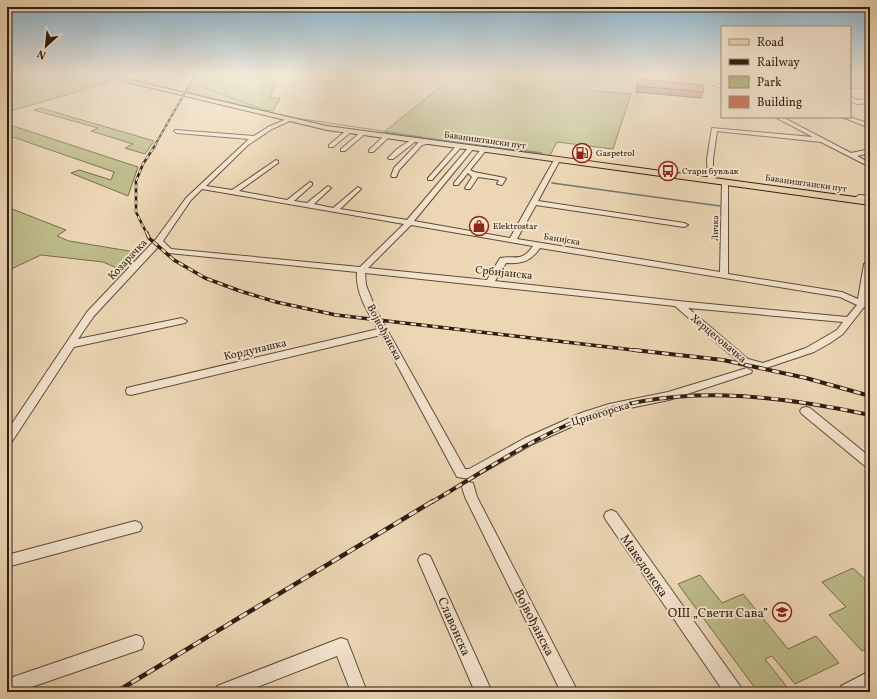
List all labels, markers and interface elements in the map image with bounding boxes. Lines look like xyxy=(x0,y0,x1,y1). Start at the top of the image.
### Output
north arrow xyxy=(26,26,66,66)
legend xyxy=(721,26,851,118)
text: Road xyxy=(757,35,784,51)
text: N xyxy=(35,45,49,62)
text: Railway xyxy=(757,55,800,71)
text: Park xyxy=(757,75,782,91)
text: Building xyxy=(757,95,802,111)
street label: Баваништански пут xyxy=(443,128,527,153)
fuel station icon: Gaspetrol xyxy=(571,142,593,164)
place label: Gaspetrol xyxy=(596,147,635,160)
bus stop icon: Стари бувљак xyxy=(657,160,679,182)
place label: Стари бувљак xyxy=(682,165,739,178)
street label: Баваништански пут xyxy=(764,171,848,196)
shop icon: Elektrostar xyxy=(468,215,490,237)
street label: Личка xyxy=(709,215,722,241)
place label: Elektrostar xyxy=(493,220,537,233)
street label: Банијска xyxy=(543,230,582,249)
street label: Козарачка xyxy=(105,236,151,284)
street label: Србијанска xyxy=(474,263,534,284)
street label: Војвођанска xyxy=(363,302,405,364)
street label: Херцеговачка xyxy=(687,311,750,367)
street label: Кордунашка xyxy=(223,336,289,365)
street label: Црногорска xyxy=(569,398,632,430)
street label: Македонска xyxy=(615,531,672,601)
street label: Војвођанска xyxy=(509,586,558,660)
street label: Славонска xyxy=(432,595,474,659)
school or university icon: ОШ „Свети Сава” xyxy=(771,601,793,623)
place label: ОШ „Свети Сава” xyxy=(668,605,768,623)

